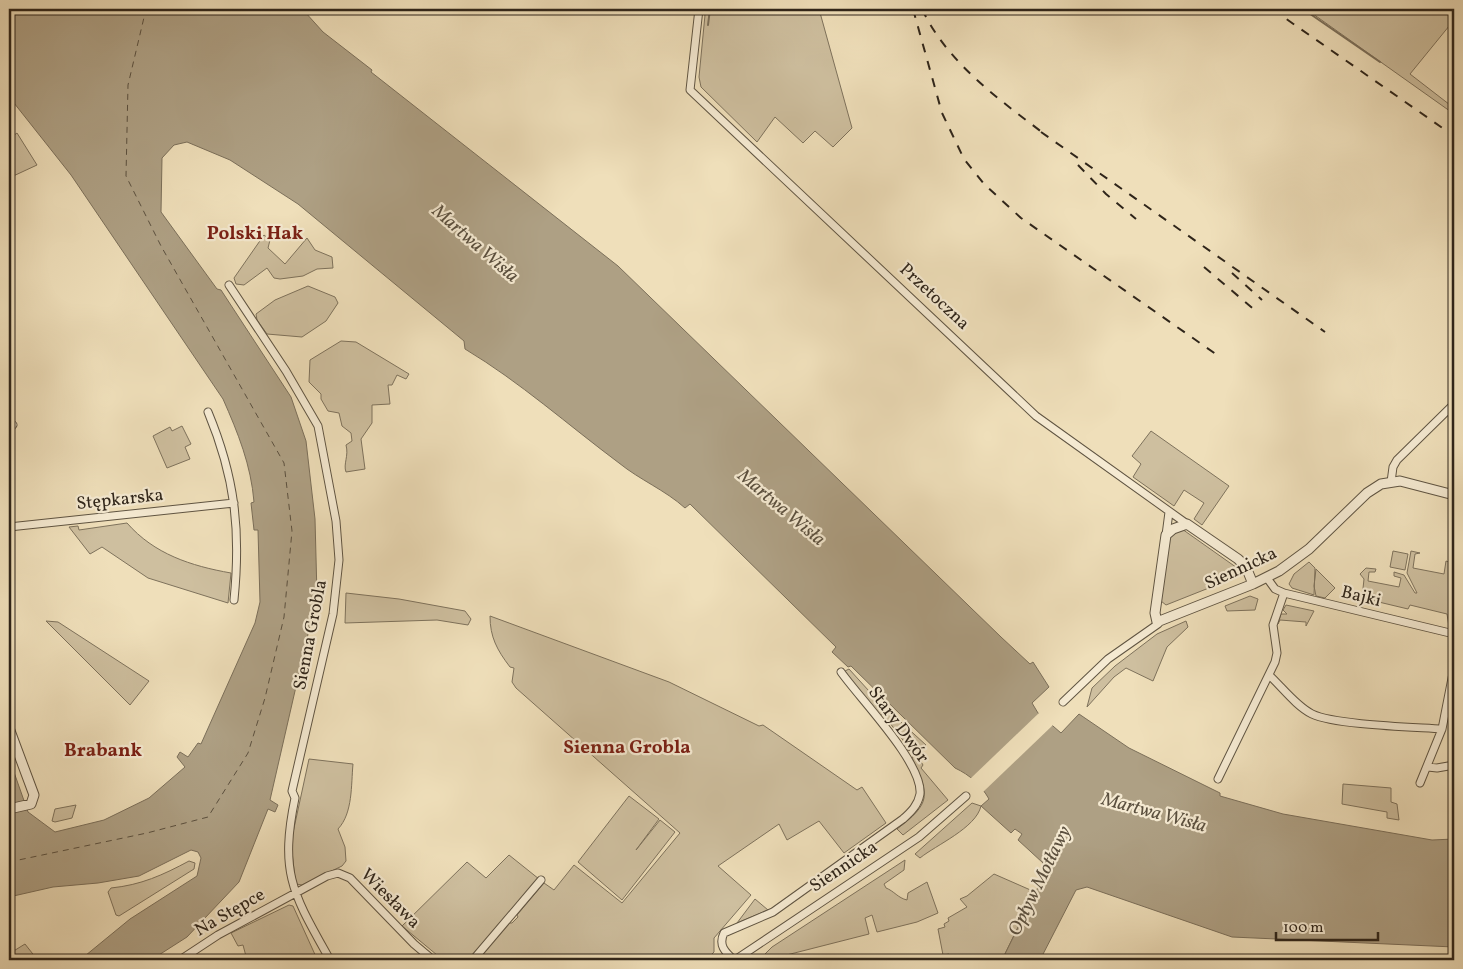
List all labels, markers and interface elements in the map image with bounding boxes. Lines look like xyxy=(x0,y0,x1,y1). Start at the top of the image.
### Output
water label: Martwa Wisła xyxy=(425,198,524,289)
district label: Polski Hak xyxy=(207,221,304,247)
street label: Przetoczna xyxy=(893,258,975,336)
water label: Martwa Wisła xyxy=(731,463,830,552)
street label: Stępkarska xyxy=(75,483,165,517)
street label: Siennicka xyxy=(1201,541,1281,597)
street label: Sienna Grobla xyxy=(288,578,334,692)
street label: Bajki xyxy=(1338,580,1384,614)
street label: Stary Dwór xyxy=(862,681,935,769)
district label: Sienna Grobla xyxy=(563,735,691,761)
district label: Brabank xyxy=(64,738,142,764)
water label: Martwa Wisła xyxy=(1098,786,1209,839)
water label: Opływ Motławy xyxy=(1002,821,1078,940)
street label: Siennicka xyxy=(805,835,883,899)
street label: Wiesława xyxy=(354,863,426,935)
street label: Na Stępce xyxy=(190,883,270,943)
scale bar xyxy=(1276,909,1378,941)
text: 100 m xyxy=(1283,918,1323,939)

